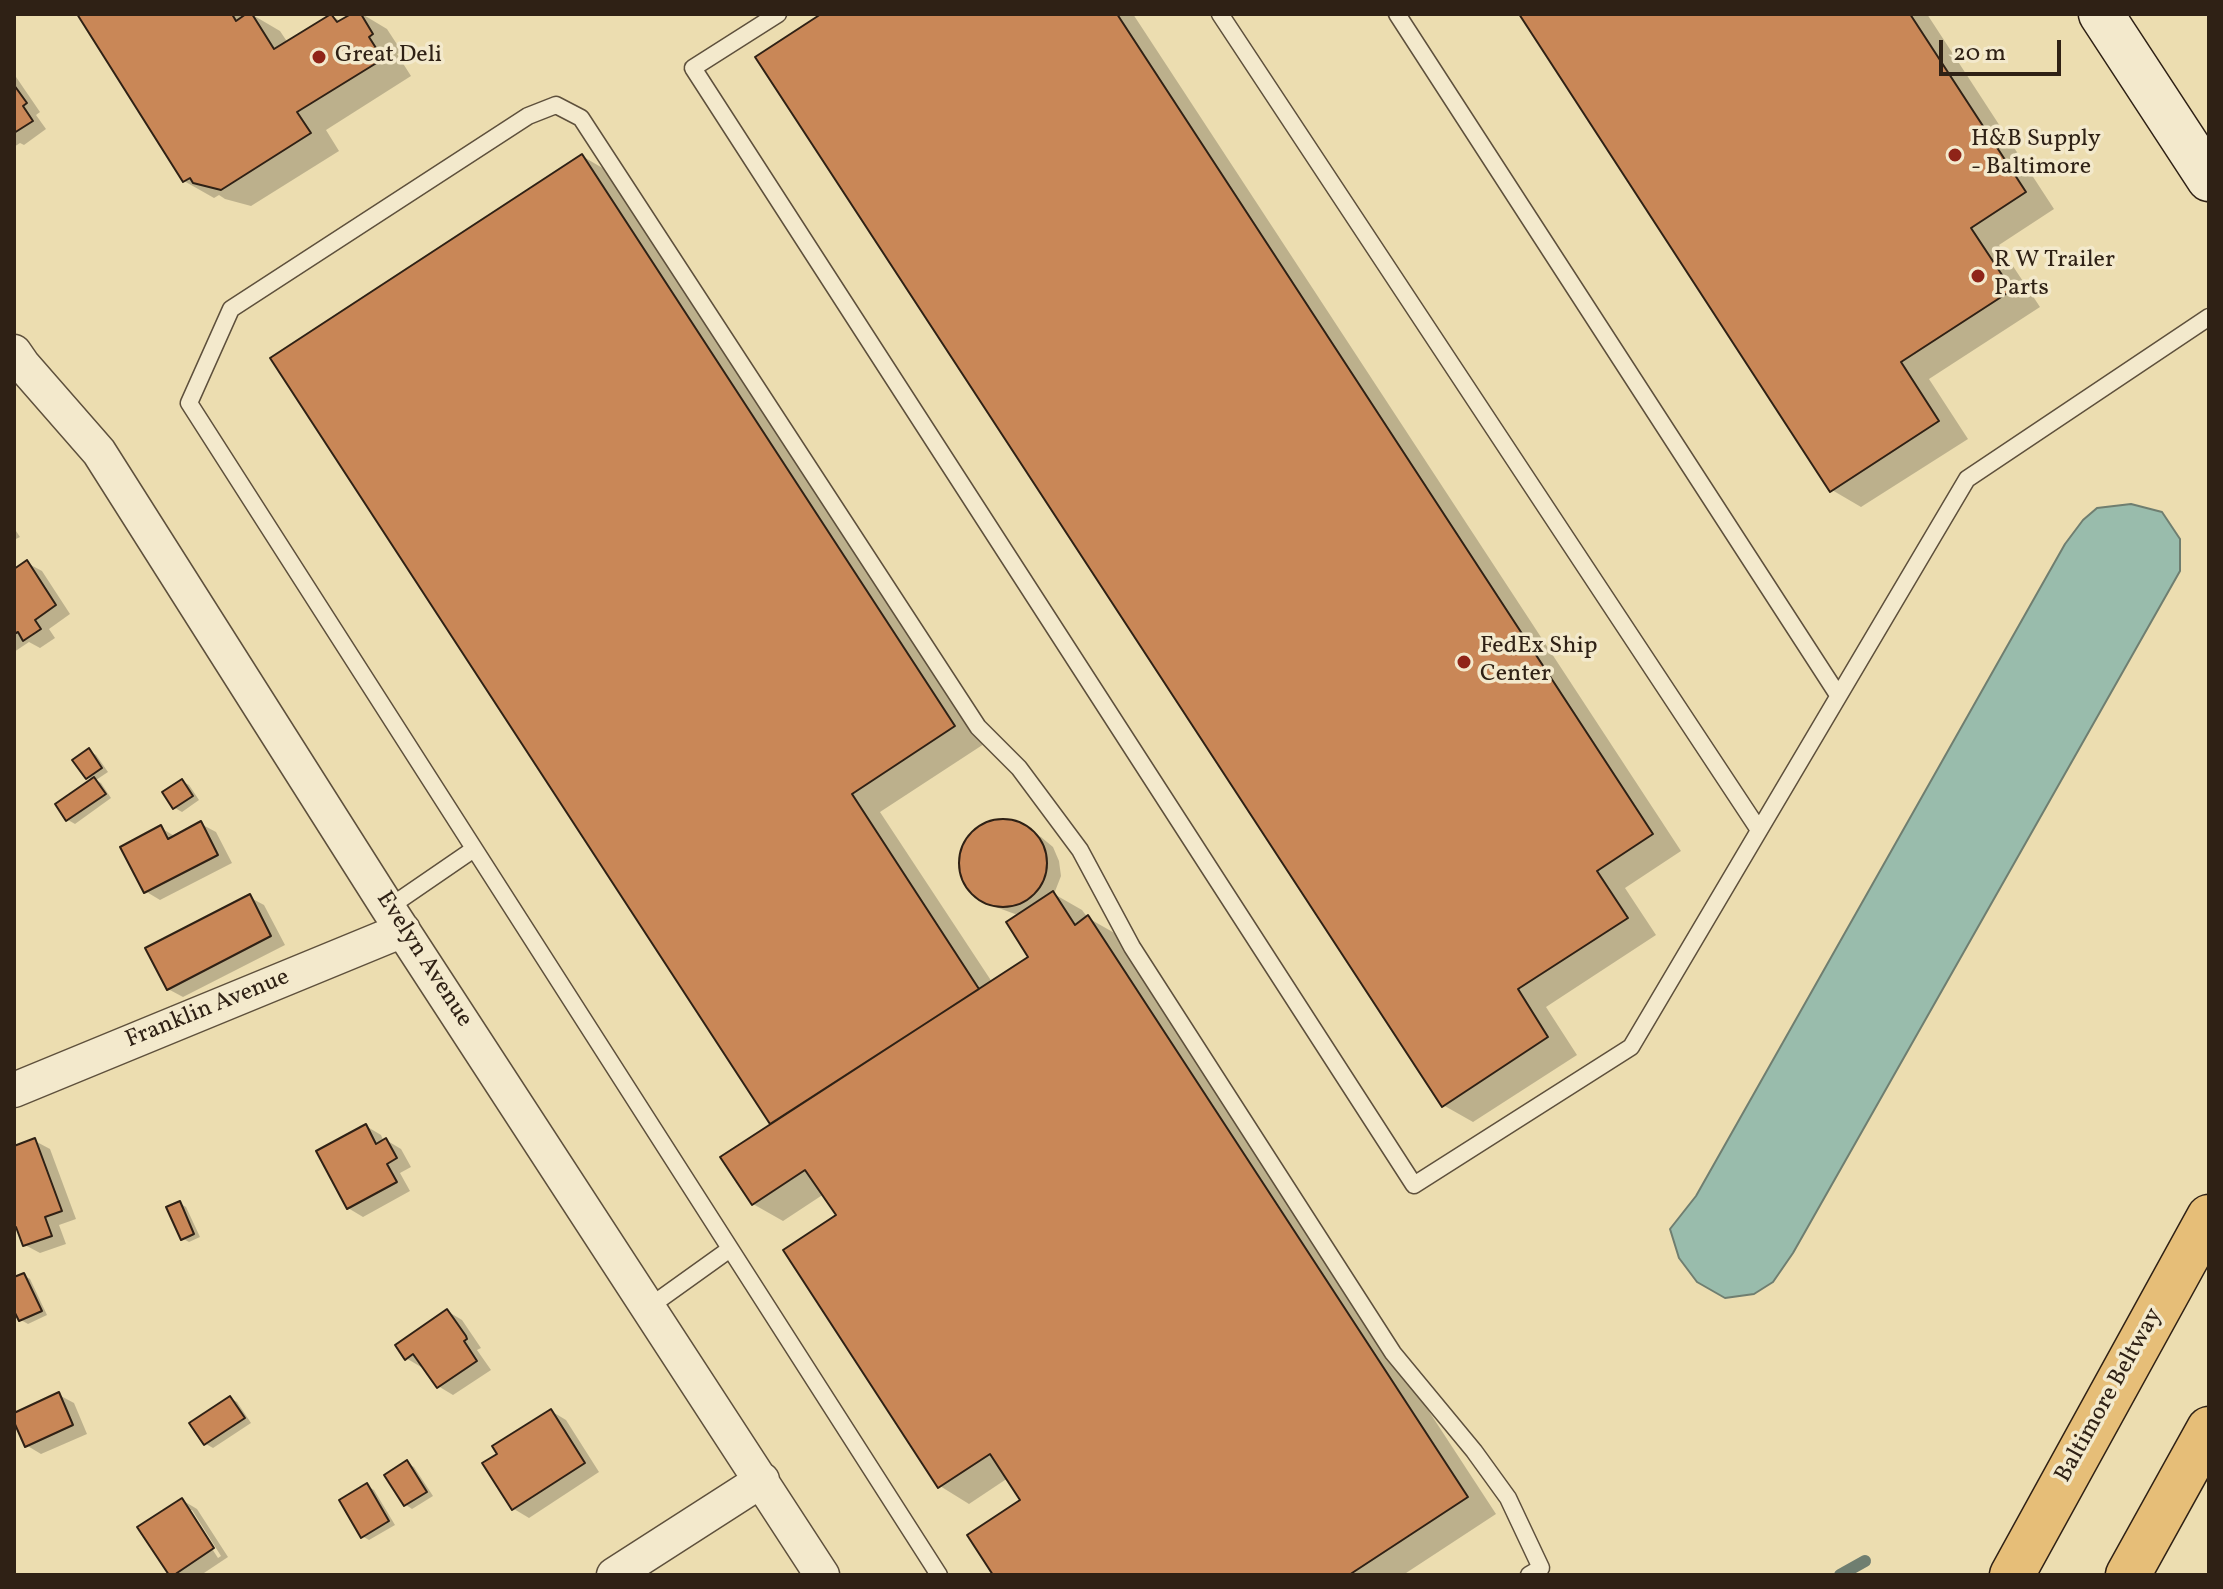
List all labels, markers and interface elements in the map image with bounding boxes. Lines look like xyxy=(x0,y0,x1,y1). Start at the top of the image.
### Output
scale bar xyxy=(1943,24,2065,74)
text: 20 m xyxy=(1953,37,2006,71)
place label: Great Deli xyxy=(335,43,442,71)
marker: Great Deli xyxy=(310,48,328,66)
place label: H&B Supply - Baltimore xyxy=(1971,127,2101,183)
marker: H&B Supply - Baltimore xyxy=(1946,146,1964,164)
place label: R W Trailer Parts xyxy=(1994,248,2115,304)
marker: R W Trailer Parts xyxy=(1969,267,1987,285)
place label: FedEx Ship Center xyxy=(1480,634,1597,690)
marker: FedEx Ship Center xyxy=(1455,653,1473,671)
street label: Evelyn Avenue xyxy=(368,887,478,1033)
street label: Franklin Avenue xyxy=(122,964,294,1056)
street label: Baltimore Beltway xyxy=(2050,1304,2170,1488)

